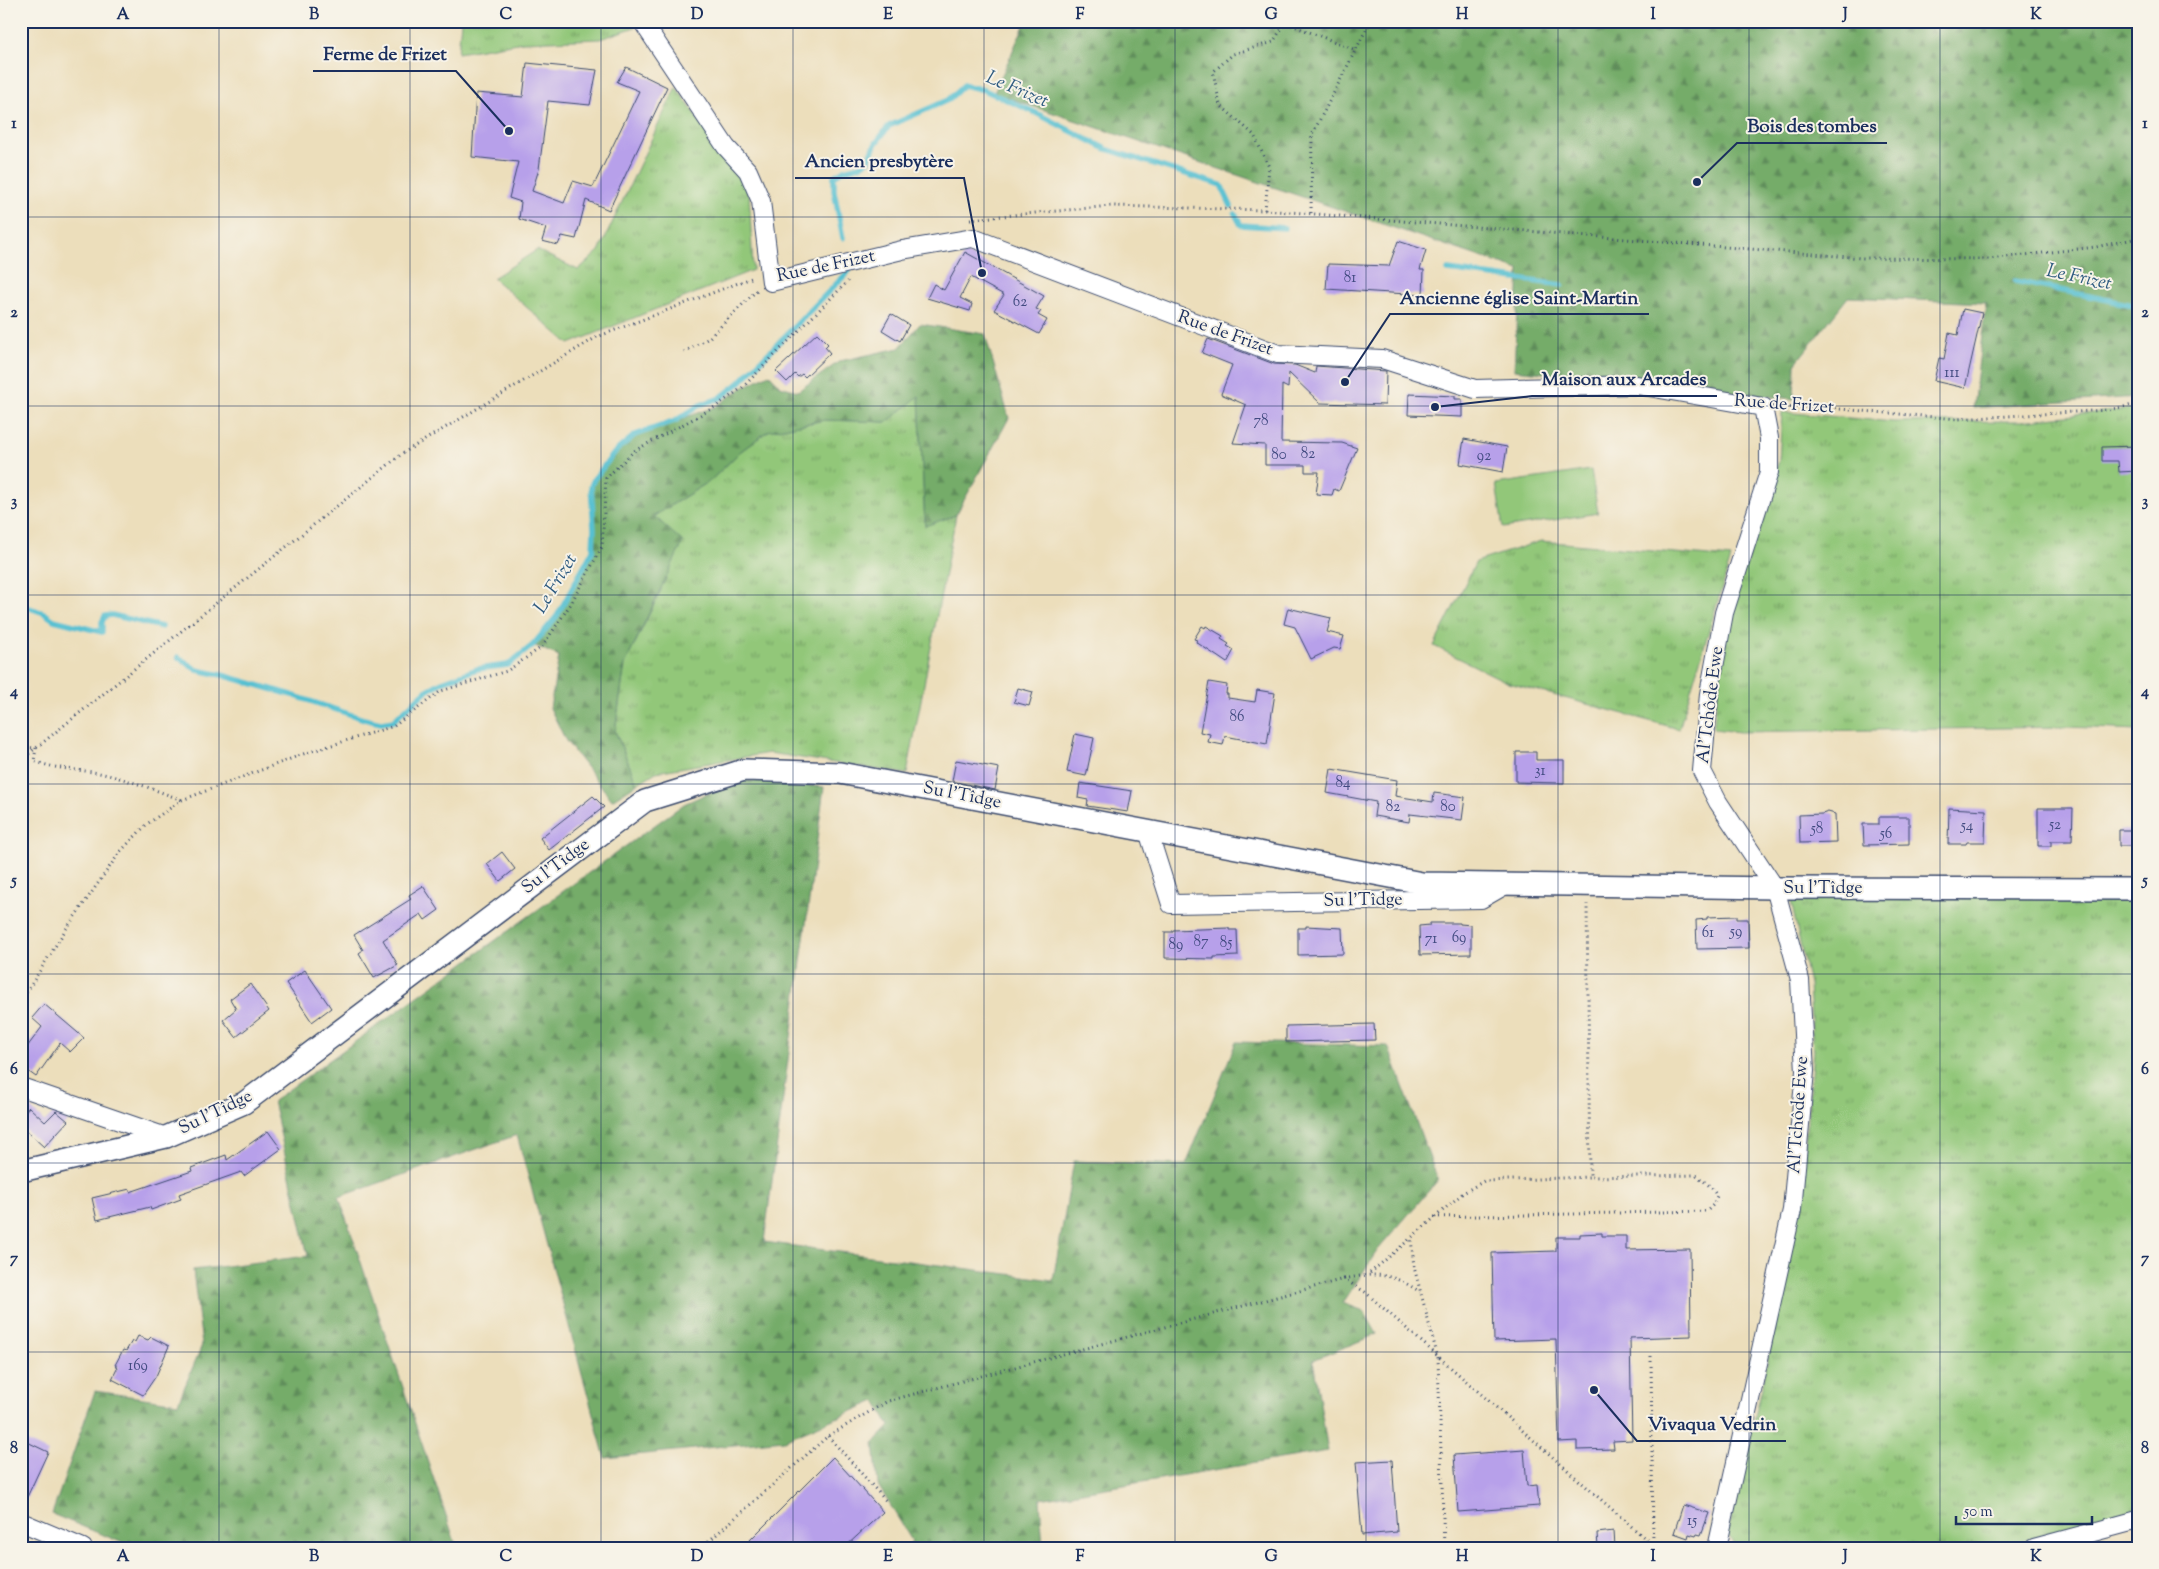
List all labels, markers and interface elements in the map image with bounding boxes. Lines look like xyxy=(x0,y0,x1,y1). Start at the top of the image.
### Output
text: A xyxy=(117,4,130,27)
text: B xyxy=(309,4,319,27)
text: C xyxy=(500,4,513,27)
text: D xyxy=(691,4,704,27)
text: E xyxy=(883,4,893,27)
text: F xyxy=(1076,4,1085,27)
text: G xyxy=(1264,4,1278,27)
text: H xyxy=(1456,4,1469,27)
text: I xyxy=(1650,4,1656,27)
text: J xyxy=(1841,4,1848,27)
text: K xyxy=(2030,4,2042,27)
callout: Ferme de Frizet xyxy=(313,37,456,71)
text: Ferme de Frizet xyxy=(323,42,447,69)
water label: Le Frizet xyxy=(981,65,1053,115)
callout: Bois des tombes xyxy=(1737,109,1887,143)
text: 1 xyxy=(11,113,17,136)
text: 1 xyxy=(2142,113,2148,136)
text: Bois des tombes xyxy=(1747,114,1877,141)
callout: Ancien presbytère xyxy=(795,144,964,178)
text: Ancien presbytère xyxy=(805,149,954,176)
street label: Rue de Frizet xyxy=(774,244,878,290)
water label: Le Frizet xyxy=(2044,258,2114,298)
house number: 81 xyxy=(1344,268,1356,289)
callout: Ancienne église Saint-Martin xyxy=(1390,280,1649,314)
text: Ancienne église Saint-Martin xyxy=(1400,286,1639,313)
house number: 62 xyxy=(1013,292,1027,313)
text: 2 xyxy=(10,302,18,325)
text: 2 xyxy=(2141,302,2149,325)
street label: Rue de Frizet xyxy=(1174,305,1276,363)
callout: Maison aux Arcades xyxy=(1532,362,1717,396)
house number: 111 xyxy=(1944,363,1960,384)
text: Maison aux Arcades xyxy=(1542,367,1707,394)
street label: Rue de Frizet xyxy=(1733,389,1835,421)
house number: 78 xyxy=(1253,411,1269,432)
house number: 82 xyxy=(1301,444,1315,465)
house number: 80 xyxy=(1271,445,1287,466)
house number: 92 xyxy=(1477,446,1491,467)
text: 3 xyxy=(11,491,18,514)
text: 3 xyxy=(2142,491,2149,514)
water label: Le Frizet xyxy=(527,549,585,619)
street label: Al'Tchôde Ewe xyxy=(1691,645,1731,765)
text: 4 xyxy=(9,681,18,704)
text: 4 xyxy=(2140,681,2149,704)
house number: 86 xyxy=(1230,707,1244,728)
house number: 31 xyxy=(1534,761,1546,782)
house number: 84 xyxy=(1336,773,1351,794)
street label: Su l'Tîdge xyxy=(921,776,1003,816)
house number: 82 xyxy=(1386,797,1400,818)
house number: 80 xyxy=(1440,797,1456,818)
house number: 52 xyxy=(2048,815,2061,836)
house number: 54 xyxy=(1960,816,1974,837)
house number: 58 xyxy=(1810,819,1823,840)
house number: 56 xyxy=(1879,824,1892,845)
street label: Su l'Tîdge xyxy=(516,833,596,901)
text: 5 xyxy=(9,870,17,893)
text: 5 xyxy=(2140,870,2148,893)
street label: Su l'Tîdge xyxy=(1783,876,1863,902)
street label: Su l'Tîdge xyxy=(1323,887,1403,915)
house number: 59 xyxy=(1729,922,1742,943)
house number: 61 xyxy=(1702,923,1714,944)
house number: 69 xyxy=(1452,928,1466,949)
house number: 71 xyxy=(1425,929,1437,950)
house number: 87 xyxy=(1193,932,1209,953)
house number: 85 xyxy=(1220,933,1232,954)
house number: 89 xyxy=(1169,935,1183,956)
street label: Al'Tchôde Ewe xyxy=(1782,1055,1816,1175)
text: 6 xyxy=(10,1059,18,1082)
text: 6 xyxy=(2141,1059,2149,1082)
street label: Su l'Tîdge xyxy=(175,1084,257,1142)
text: 7 xyxy=(10,1248,19,1271)
text: 7 xyxy=(2141,1248,2150,1271)
house number: 169 xyxy=(128,1356,148,1377)
callout: Vivaqua Vedrin xyxy=(1637,1407,1786,1441)
text: Vivaqua Vedrin xyxy=(1648,1412,1777,1439)
text: 8 xyxy=(10,1438,18,1461)
text: 8 xyxy=(2141,1438,2149,1461)
scale bar xyxy=(1956,1494,2093,1526)
text: 50 m xyxy=(1963,1502,1993,1523)
house number: 15 xyxy=(1687,1511,1697,1532)
text: A xyxy=(117,1546,130,1569)
text: B xyxy=(309,1546,319,1569)
text: C xyxy=(500,1546,513,1569)
text: D xyxy=(691,1546,704,1569)
text: E xyxy=(883,1546,893,1569)
text: F xyxy=(1076,1546,1085,1569)
text: G xyxy=(1264,1546,1278,1569)
text: H xyxy=(1456,1546,1469,1569)
text: I xyxy=(1650,1546,1656,1569)
text: J xyxy=(1841,1546,1848,1569)
text: K xyxy=(2030,1546,2042,1569)

